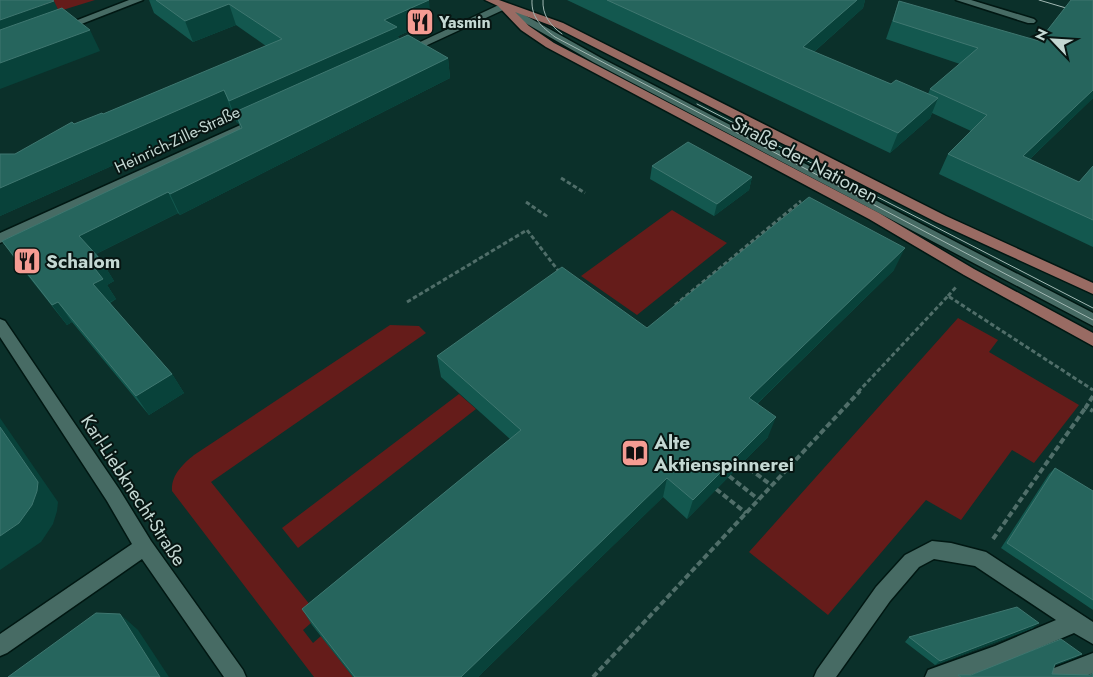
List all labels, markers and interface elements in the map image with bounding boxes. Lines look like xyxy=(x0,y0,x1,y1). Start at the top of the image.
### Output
restaurant icon: Yasmin xyxy=(405,7,435,37)
place label: Yasmin xyxy=(438,11,491,34)
north arrow xyxy=(1028,15,1078,65)
text: N xyxy=(1030,25,1053,44)
street label: Heinrich-Zille-Straße xyxy=(111,100,244,179)
street label: Straße der Nationen xyxy=(726,109,883,210)
restaurant icon: Schalom xyxy=(12,246,42,276)
place label: Schalom xyxy=(46,248,120,275)
street label: Karl-Liebknecht-Straße xyxy=(74,409,193,571)
place label: Alte Aktienspinnerei xyxy=(653,429,794,478)
library icon: Alte Aktienspinnerei xyxy=(620,438,650,468)

